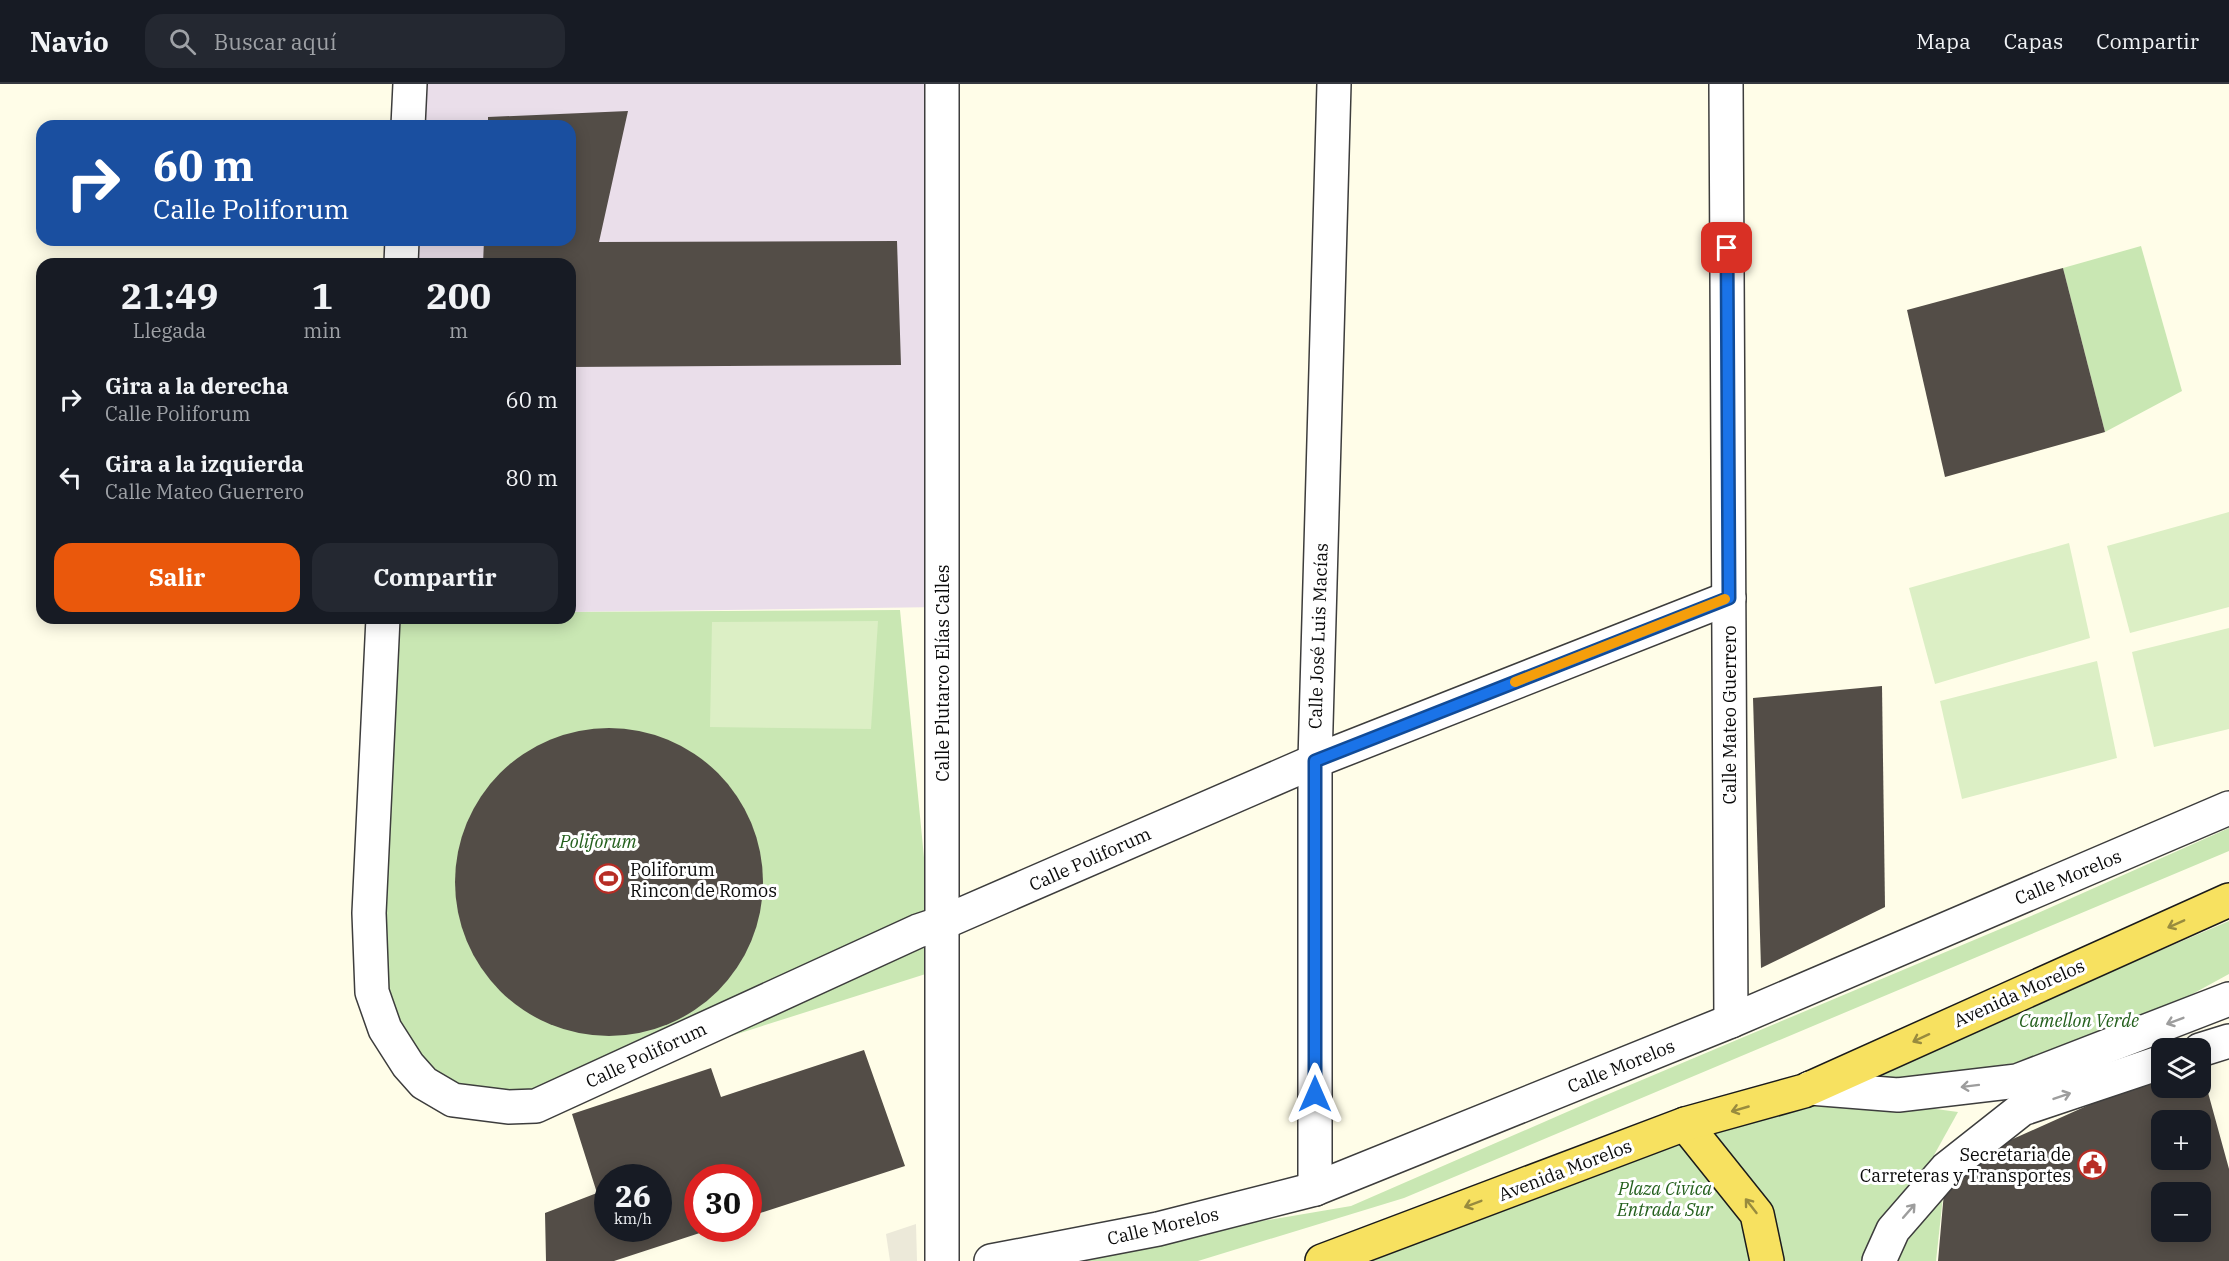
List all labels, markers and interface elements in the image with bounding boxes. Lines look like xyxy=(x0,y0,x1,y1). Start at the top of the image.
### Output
search box xyxy=(145,14,565,68)
text: Navio xyxy=(30,23,109,60)
icon: search xyxy=(166,25,199,58)
text: Buscar aquí xyxy=(214,27,337,56)
text: Mapa xyxy=(1916,27,1971,55)
text: Capas xyxy=(2004,27,2063,55)
text: Compartir xyxy=(2096,27,2199,55)
text: 60 m xyxy=(153,138,254,193)
icon: right xyxy=(54,144,132,222)
text: Calle Poliforum xyxy=(153,191,349,226)
pin xyxy=(1701,222,1752,273)
icon: arrive xyxy=(1710,231,1743,264)
text: 21:49 xyxy=(121,272,218,319)
text: 1 xyxy=(311,272,333,319)
text: 200 xyxy=(426,272,491,319)
text: Llegada xyxy=(133,317,206,344)
text: min xyxy=(303,317,341,344)
text: m xyxy=(449,317,468,344)
text: Gira a la derecha xyxy=(105,371,289,400)
icon: right xyxy=(54,383,87,416)
text: 60 m xyxy=(506,385,558,414)
text: Calle Poliforum xyxy=(105,400,250,427)
text: Gira a la izquierda xyxy=(105,449,304,478)
icon: left xyxy=(54,461,87,494)
text: 80 m xyxy=(506,463,558,492)
text: Calle Mateo Guerrero xyxy=(105,478,304,505)
button: Salir xyxy=(54,543,300,612)
button: Compartir xyxy=(312,543,558,612)
street label: Calle José Luis Macías xyxy=(1303,543,1333,729)
street label: Calle Plutarco Elías Calles xyxy=(931,564,954,782)
street label: Calle Mateo Guerrero xyxy=(1718,625,1741,805)
street label: Calle Poliforum xyxy=(1026,822,1154,896)
park label: Poliforum xyxy=(558,830,637,853)
street label: Calle Morelos xyxy=(2011,844,2125,910)
place label: Poliforum Rincon de Romos xyxy=(630,858,777,902)
sports icon: Poliforum Rincon de Romos xyxy=(593,863,625,895)
one-way arrow xyxy=(2167,918,2185,930)
street label: Avenida Morelos xyxy=(1950,954,2088,1032)
park label: Camellon Verde xyxy=(2019,1009,2139,1032)
street label: Calle Poliforum xyxy=(582,1017,710,1093)
one-way arrow xyxy=(2166,1017,2185,1028)
one-way arrow xyxy=(1912,1032,1930,1044)
street label: Calle Morelos xyxy=(1564,1034,1678,1098)
map controls xyxy=(2151,1038,2211,1242)
button: layers xyxy=(2151,1038,2211,1098)
position arrow xyxy=(1283,1062,1347,1126)
one-way arrow xyxy=(1961,1081,1980,1092)
one-way arrow xyxy=(2052,1090,2071,1101)
one-way arrow xyxy=(1731,1104,1750,1115)
button: + xyxy=(2151,1110,2211,1170)
street label: Avenida Morelos xyxy=(1495,1134,1635,1206)
place label: Secretaria de Carreteras y Transportes xyxy=(1860,1143,2071,1187)
public building icon: Secretaria de Carreteras y Transportes xyxy=(2076,1148,2108,1180)
speed limit sign: 30 xyxy=(684,1164,762,1242)
text: 26 xyxy=(615,1176,651,1215)
park label: Plaza Civica Entrada Sur xyxy=(1616,1177,1714,1221)
button: − xyxy=(2151,1182,2211,1242)
one-way arrow xyxy=(1744,1198,1757,1214)
one-way arrow xyxy=(1464,1199,1483,1210)
street label: Calle Morelos xyxy=(1105,1202,1221,1250)
one-way arrow xyxy=(1902,1204,1916,1219)
text: km/h xyxy=(614,1209,652,1228)

